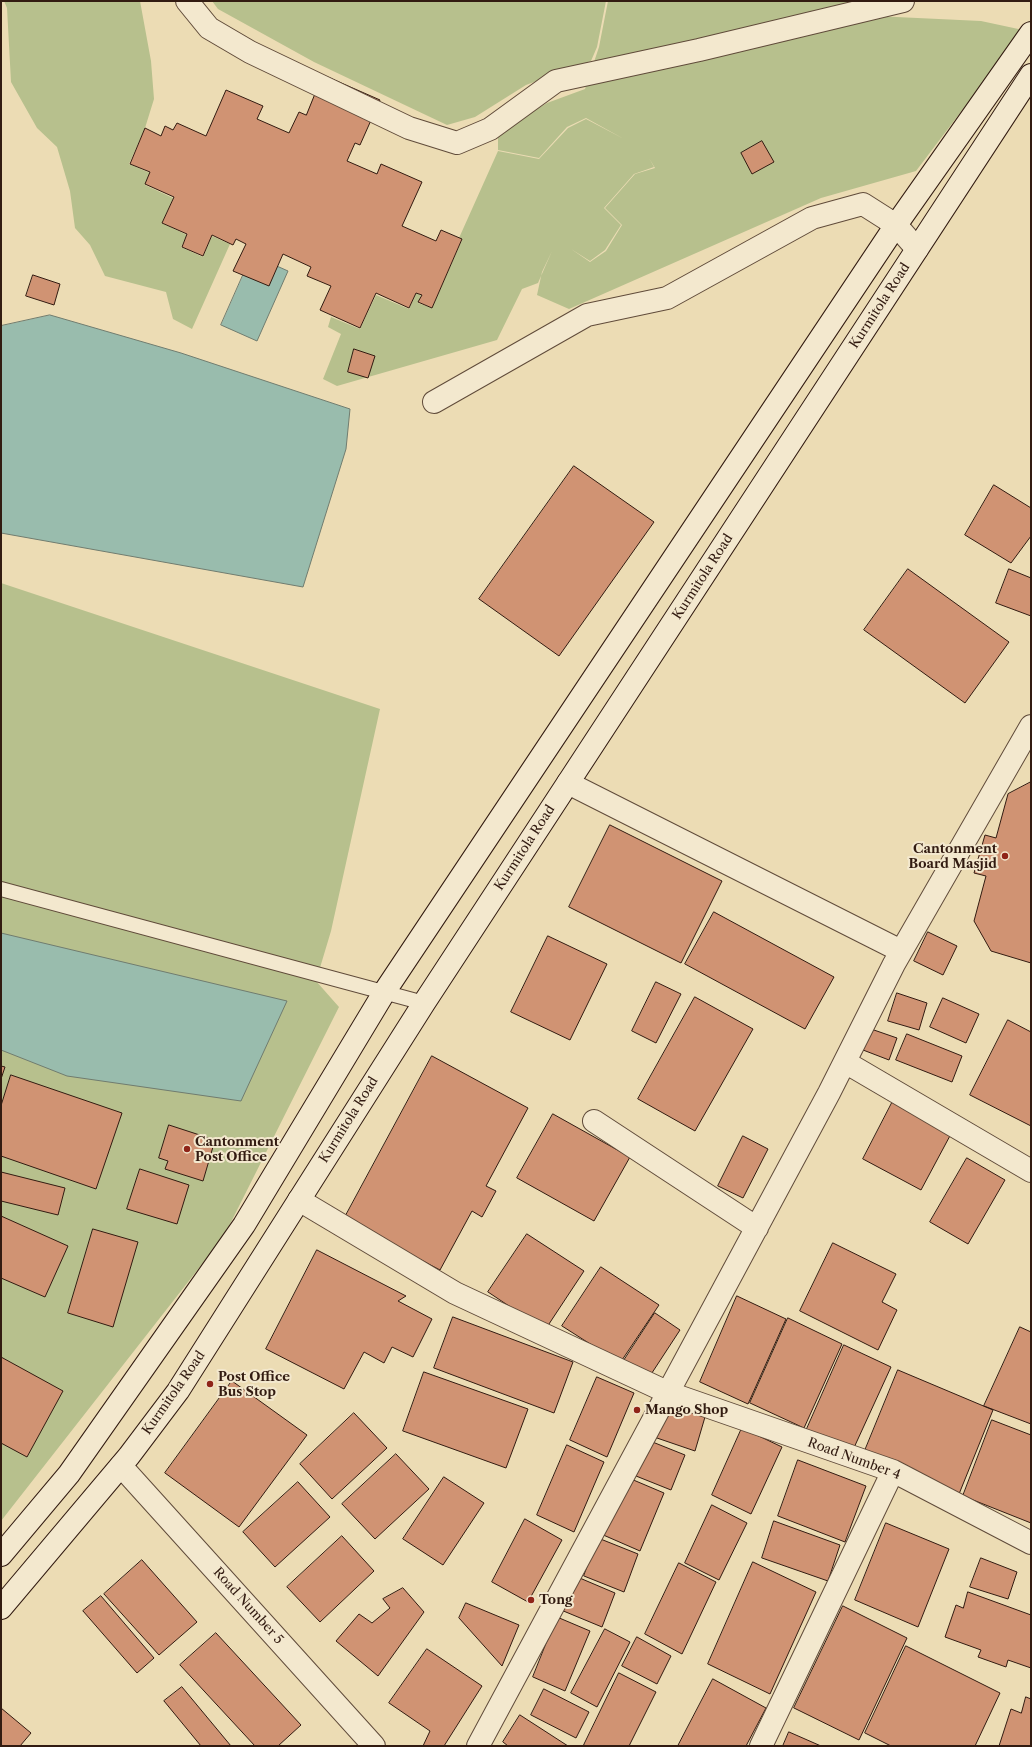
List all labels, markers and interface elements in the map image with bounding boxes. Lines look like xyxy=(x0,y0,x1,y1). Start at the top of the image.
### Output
street label: Kurmitola Road xyxy=(847,260,913,352)
street label: Kurmitola Road xyxy=(670,531,736,623)
street label: Kurmitola Road xyxy=(492,802,558,894)
place label: Cantonment Board Masjid xyxy=(909,841,997,872)
marker: Cantonment Board Masjid xyxy=(1000,851,1010,861)
street label: Kurmitola Road xyxy=(316,1074,382,1166)
place label: Cantonment Post Office xyxy=(195,1134,279,1165)
marker: Cantonment Post Office xyxy=(182,1144,192,1154)
street label: Kurmitola Road xyxy=(139,1348,209,1438)
place label: Post Office Bus Stop xyxy=(218,1369,290,1400)
marker: Post Office Bus Stop xyxy=(205,1379,215,1389)
place label: Mango Shop xyxy=(645,1402,728,1418)
marker: Mango Shop xyxy=(632,1405,642,1415)
street label: Road Number 4 xyxy=(805,1435,903,1483)
street label: Road Number 5 xyxy=(210,1565,286,1647)
place label: Tong xyxy=(539,1592,573,1608)
marker: Tong xyxy=(526,1595,536,1605)

